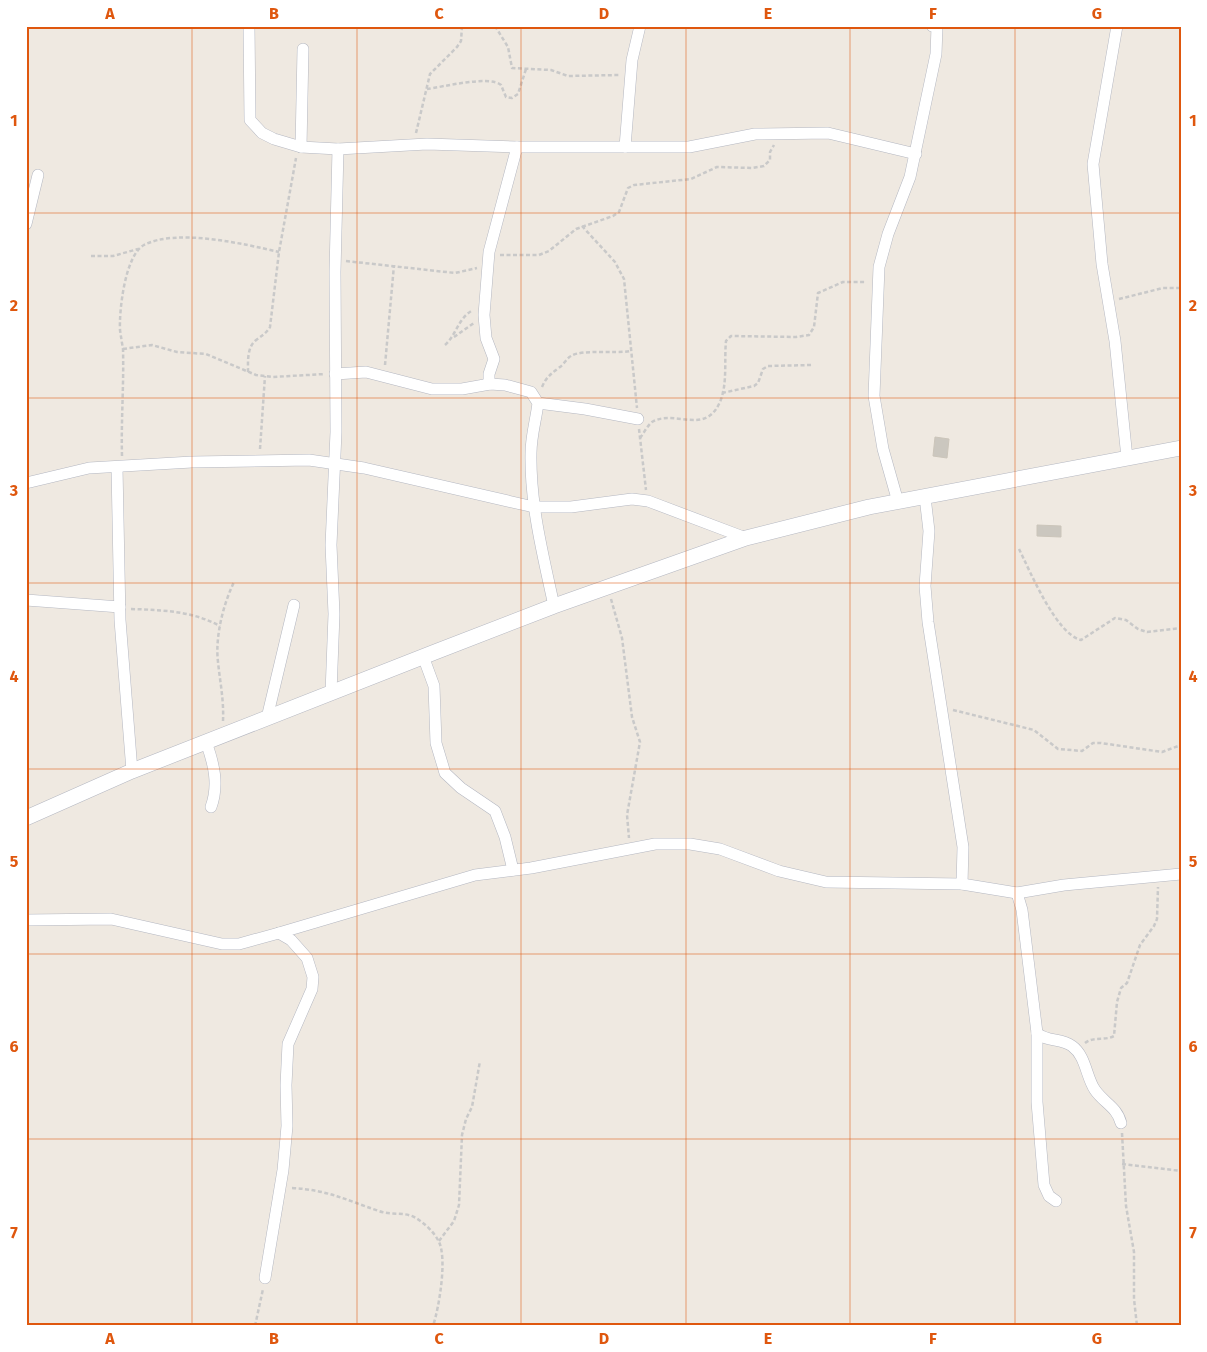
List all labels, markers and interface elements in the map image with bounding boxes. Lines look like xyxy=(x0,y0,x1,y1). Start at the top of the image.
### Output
text: A xyxy=(104,4,115,23)
text: B xyxy=(269,4,279,23)
text: C xyxy=(434,4,444,23)
text: D xyxy=(599,4,609,23)
text: E xyxy=(764,4,772,23)
text: F xyxy=(929,4,937,23)
text: G xyxy=(1092,4,1102,23)
text: 1 xyxy=(10,111,18,130)
text: 1 xyxy=(1189,111,1197,130)
text: 2 xyxy=(10,296,18,315)
text: 2 xyxy=(1189,296,1197,315)
text: 3 xyxy=(9,481,18,500)
text: 3 xyxy=(1188,481,1197,500)
text: 4 xyxy=(9,667,19,686)
text: 4 xyxy=(1188,667,1198,686)
text: 5 xyxy=(10,852,19,871)
text: 5 xyxy=(1189,852,1198,871)
text: 6 xyxy=(9,1037,19,1056)
text: 6 xyxy=(1188,1037,1198,1056)
text: 7 xyxy=(10,1223,18,1242)
text: 7 xyxy=(1189,1223,1197,1242)
text: A xyxy=(104,1329,115,1348)
text: B xyxy=(269,1329,279,1348)
text: C xyxy=(434,1329,444,1348)
text: D xyxy=(599,1329,609,1348)
text: E xyxy=(764,1329,772,1348)
text: F xyxy=(929,1329,937,1348)
text: G xyxy=(1092,1329,1102,1348)

